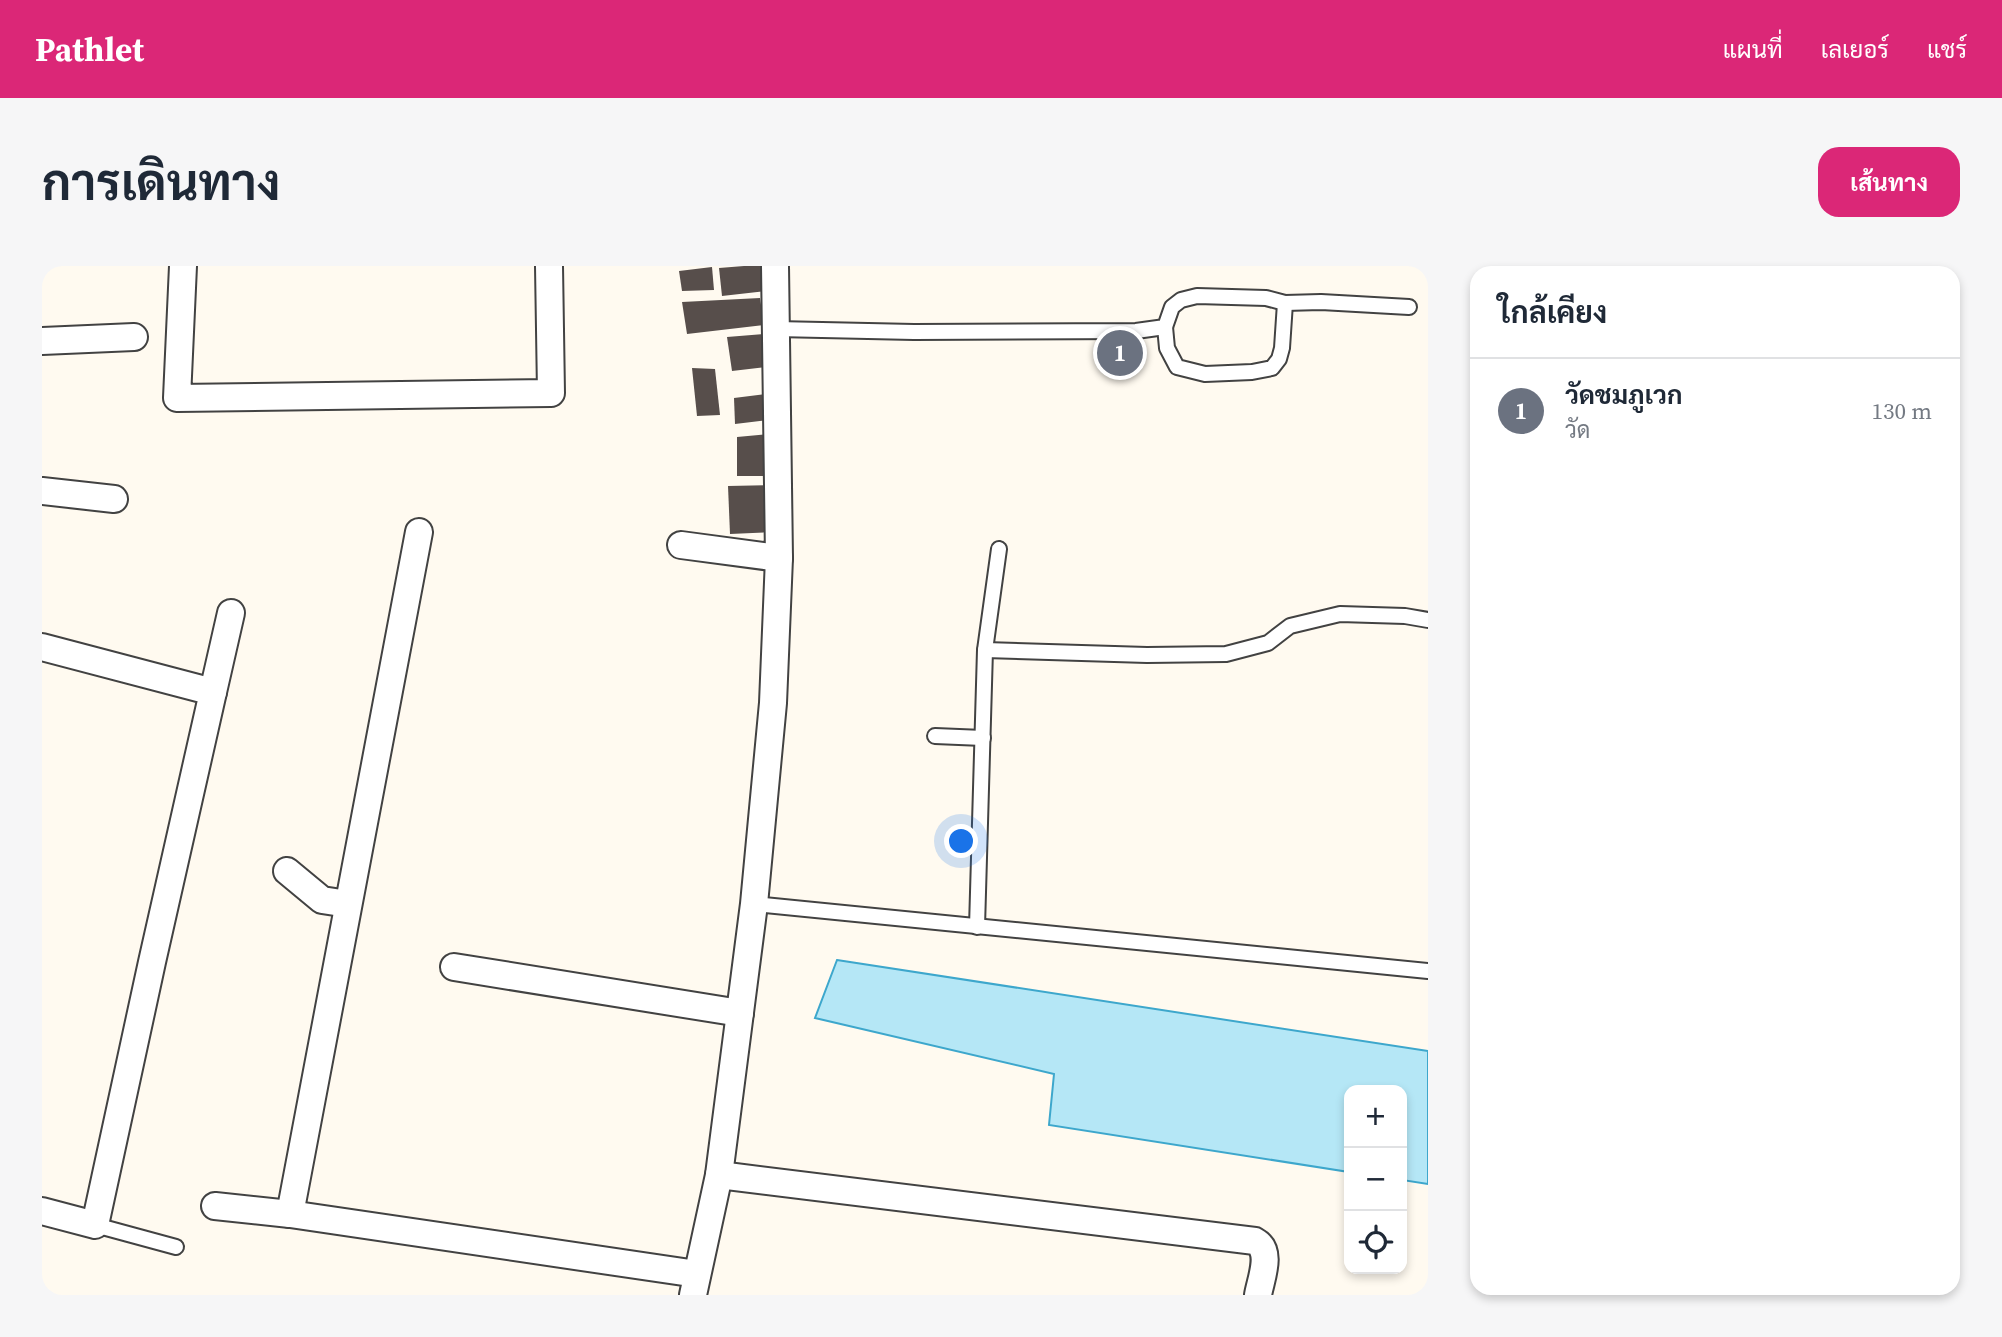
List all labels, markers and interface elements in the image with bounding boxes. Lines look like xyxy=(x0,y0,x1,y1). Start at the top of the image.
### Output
text: Pathlet xyxy=(35,27,144,72)
text: แผนที่ xyxy=(1723,33,1783,66)
text: เลเยอร์ xyxy=(1821,33,1889,66)
text: แชร์ xyxy=(1927,33,1967,66)
button: เส้นทาง xyxy=(1818,147,1960,217)
text: การเดินทาง xyxy=(42,149,280,216)
text: ใกล้เคียง xyxy=(1498,292,1607,333)
pin: 1 xyxy=(1097,327,1143,379)
text: วัดชมภูเวก xyxy=(1565,377,1682,413)
text: 1 xyxy=(1515,395,1527,427)
text: 130 m xyxy=(1871,395,1932,427)
text: วัด xyxy=(1565,414,1590,446)
your location xyxy=(944,824,978,858)
map controls xyxy=(1344,1085,1407,1274)
button: + xyxy=(1344,1085,1407,1148)
button: − xyxy=(1344,1148,1407,1211)
button: locate xyxy=(1344,1211,1407,1274)

